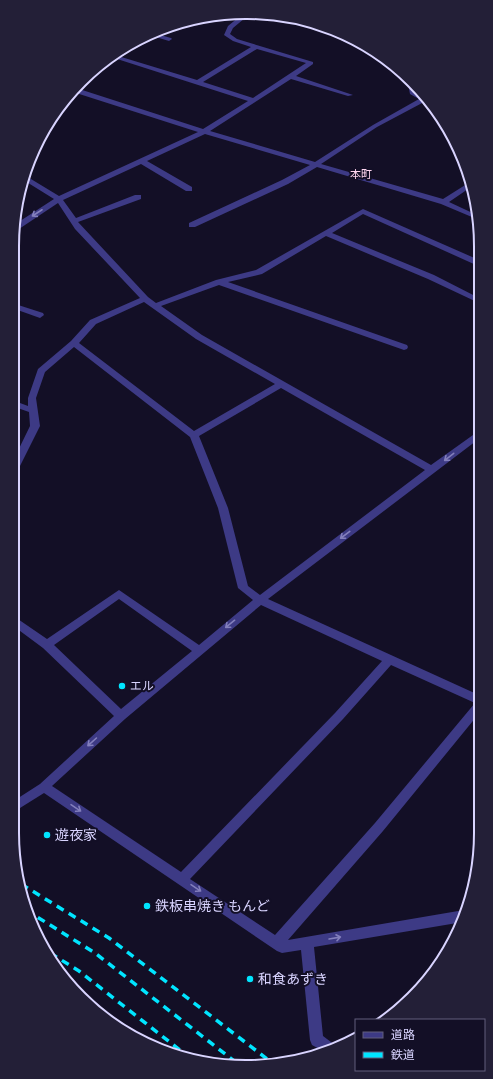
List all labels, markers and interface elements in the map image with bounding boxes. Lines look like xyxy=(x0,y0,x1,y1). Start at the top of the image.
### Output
district label: 本町 xyxy=(350,167,372,181)
one-way arrow xyxy=(32,209,43,217)
one-way arrow xyxy=(443,452,454,461)
one-way arrow xyxy=(340,531,351,540)
one-way arrow xyxy=(225,620,236,629)
place label: エル xyxy=(130,678,154,694)
marker: エル xyxy=(117,681,127,691)
one-way arrow xyxy=(87,738,97,747)
one-way arrow xyxy=(70,804,81,812)
place label: 遊夜家 xyxy=(55,826,97,844)
marker: 遊夜家 xyxy=(42,830,52,840)
one-way arrow xyxy=(190,884,201,893)
place label: 鉄板串焼き もんど xyxy=(155,897,270,915)
marker: 鉄板串焼き もんど xyxy=(142,901,152,911)
one-way arrow xyxy=(328,934,341,942)
place label: 和食あずき xyxy=(258,970,328,988)
marker: 和食あずき xyxy=(245,974,255,984)
legend xyxy=(355,1019,485,1071)
text: 道路 xyxy=(391,1027,415,1043)
text: 鉄道 xyxy=(391,1047,415,1063)

